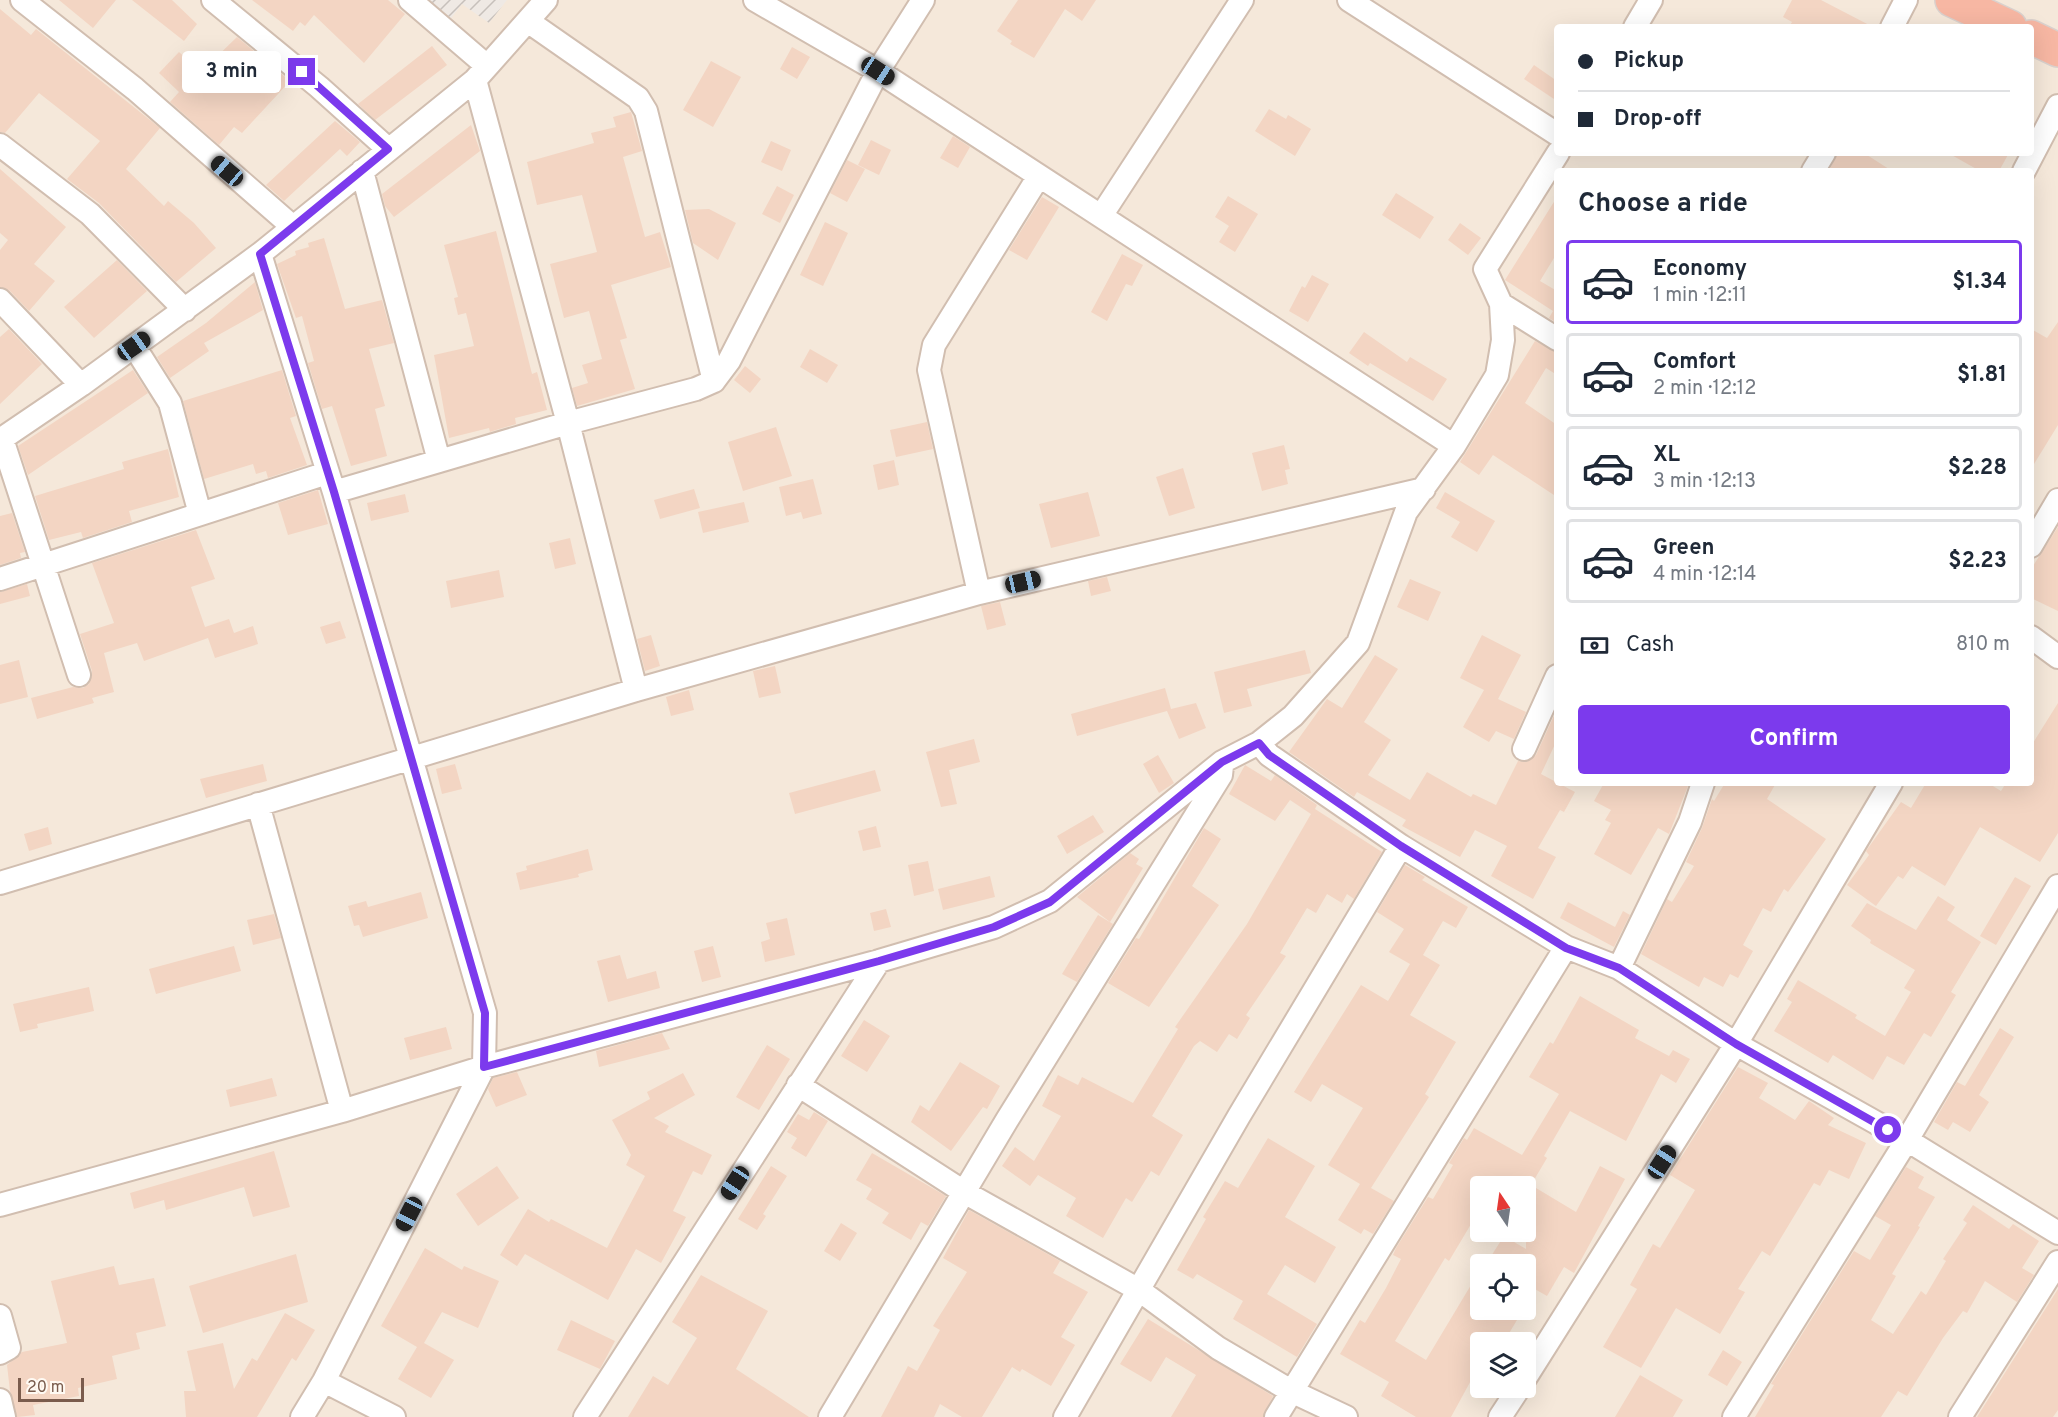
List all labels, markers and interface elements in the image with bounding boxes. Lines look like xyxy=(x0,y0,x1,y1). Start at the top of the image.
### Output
text: Pickup xyxy=(1614,48,1684,75)
callout: 3 min xyxy=(182,51,281,93)
car xyxy=(858,54,898,88)
route end xyxy=(288,58,315,85)
text: 3 min xyxy=(205,59,258,85)
text: Drop-off xyxy=(1614,106,1701,133)
car xyxy=(207,153,247,189)
text: Choose a ride xyxy=(1578,187,1748,221)
icon: car xyxy=(1581,255,1635,309)
text: Economy xyxy=(1653,256,1747,283)
text: $1.34 xyxy=(1952,269,2007,296)
text: 1 min · 12:11 xyxy=(1653,283,1747,309)
car xyxy=(114,328,154,364)
icon: car xyxy=(1581,348,1635,402)
text: Comfort xyxy=(1653,349,1736,376)
text: $1.81 xyxy=(1957,362,2007,389)
text: 2 min · 12:12 xyxy=(1653,376,1757,402)
icon: car xyxy=(1581,441,1635,495)
text: XL xyxy=(1653,442,1680,469)
text: $2.28 xyxy=(1948,455,2007,482)
text: 3 min · 12:13 xyxy=(1653,469,1756,495)
icon: car xyxy=(1581,534,1635,588)
text: Green xyxy=(1653,535,1715,562)
text: $2.23 xyxy=(1948,548,2007,575)
text: 4 min · 12:14 xyxy=(1653,562,1756,588)
car xyxy=(1003,569,1043,595)
icon: cash xyxy=(1578,629,1611,662)
text: Cash xyxy=(1626,632,1675,659)
text: 810 m xyxy=(1956,632,2010,658)
button: Confirm xyxy=(1578,705,2010,774)
route start xyxy=(1874,1116,1901,1143)
car xyxy=(1645,1142,1679,1182)
car xyxy=(718,1163,752,1203)
north arrow xyxy=(1470,1176,1536,1242)
map controls xyxy=(1470,1176,1536,1398)
car xyxy=(393,1194,425,1234)
button: locate xyxy=(1470,1254,1536,1320)
button: layers xyxy=(1470,1332,1536,1398)
scale bar xyxy=(18,1375,84,1402)
text: 20 m xyxy=(27,1378,64,1398)

